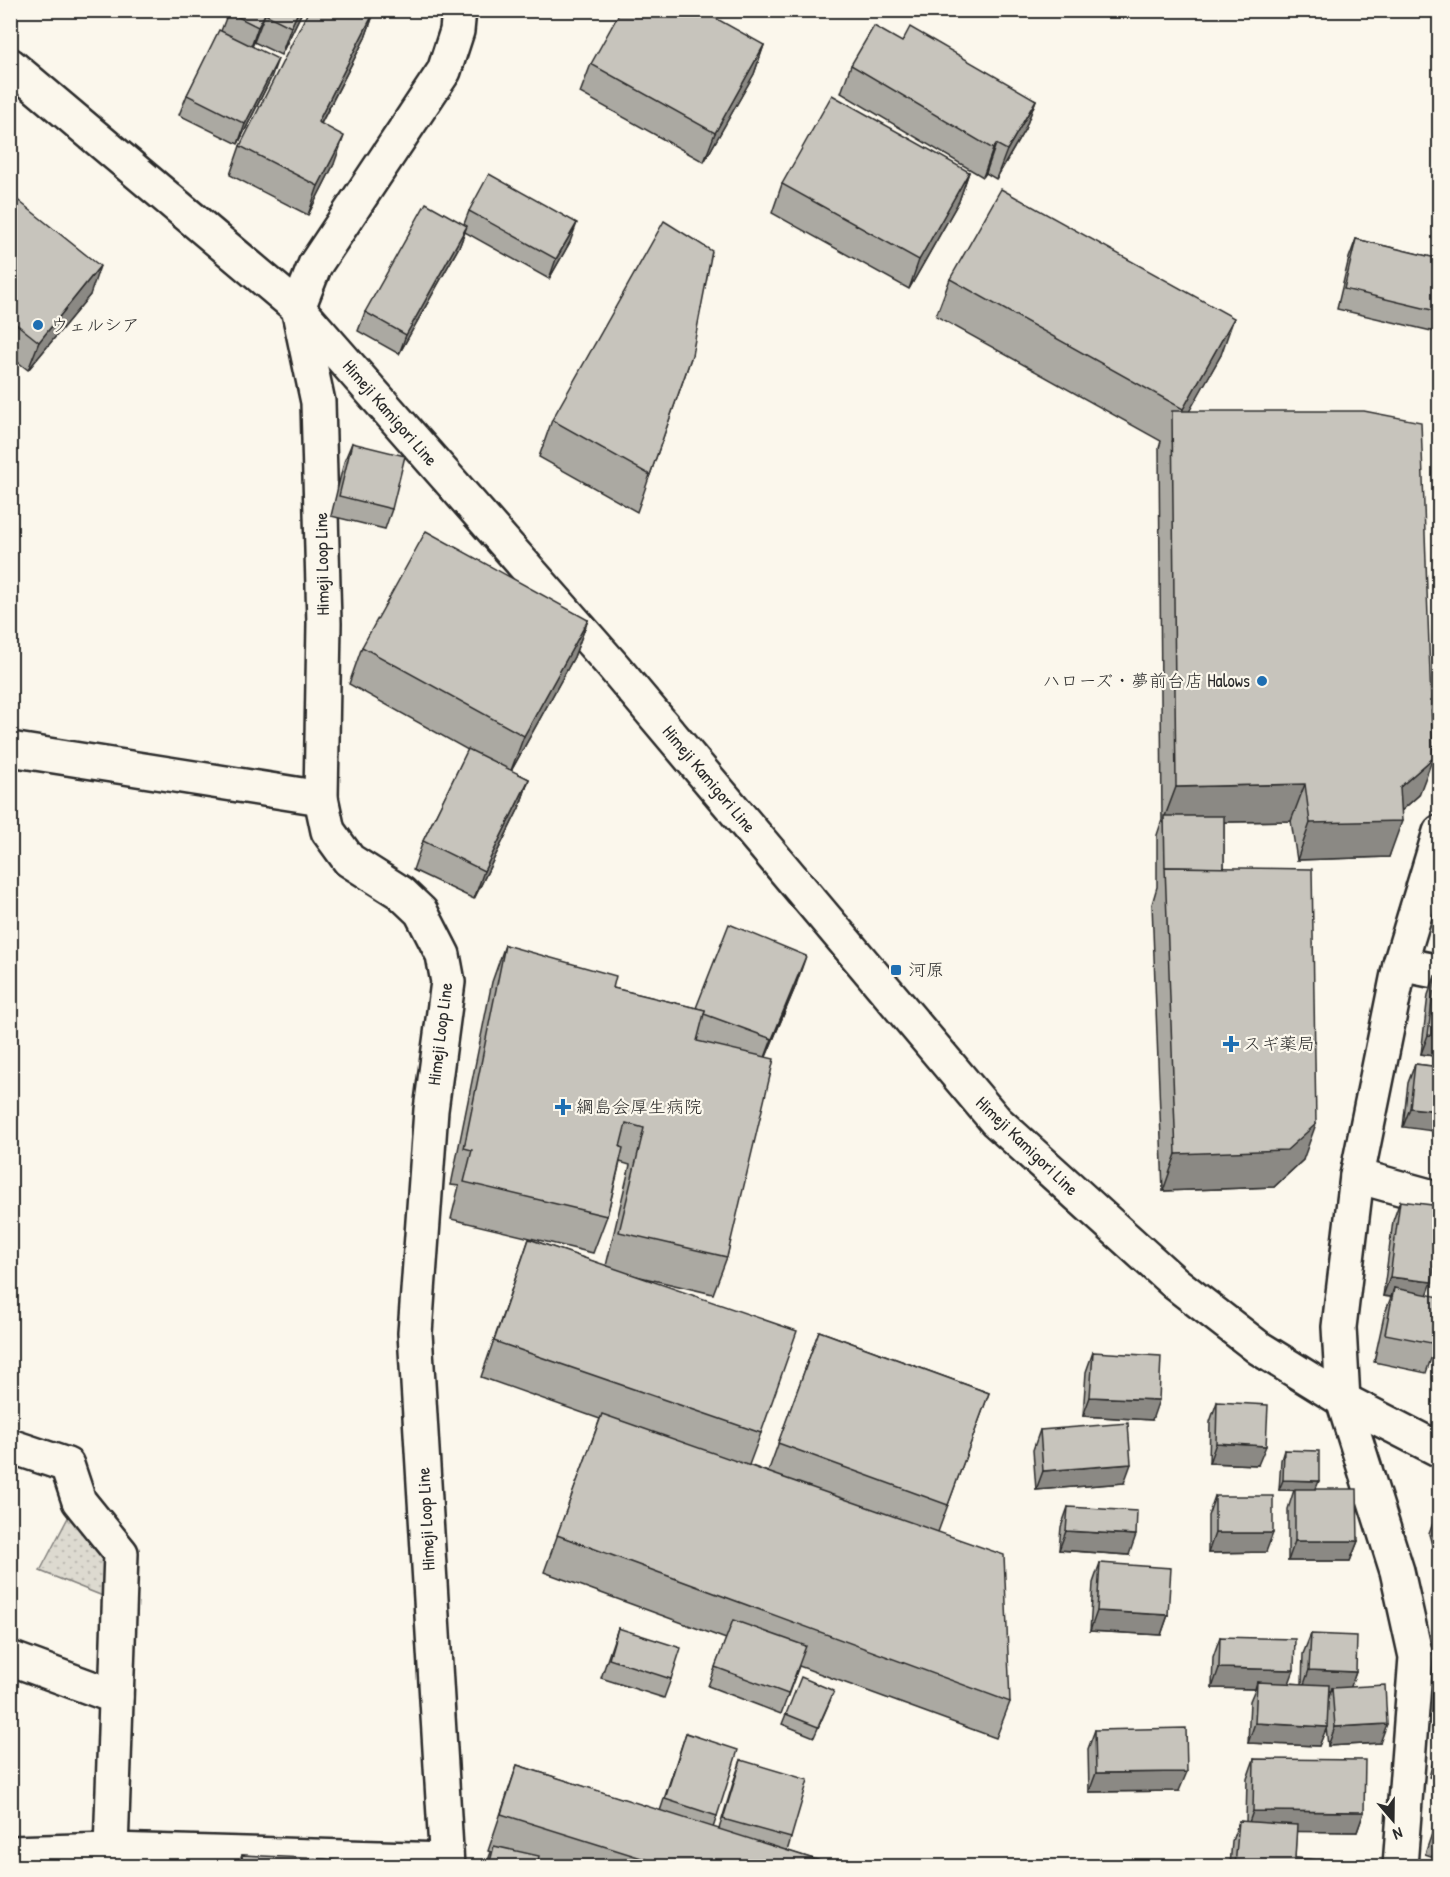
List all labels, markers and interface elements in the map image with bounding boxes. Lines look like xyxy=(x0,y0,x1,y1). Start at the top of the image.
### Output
place label: ウェルシア xyxy=(50,312,140,337)
marker: ウェルシア xyxy=(31,318,45,332)
street label: Himeji Kamigori Line xyxy=(337,354,444,471)
street label: Himeji Loop Line xyxy=(308,512,335,616)
place label: ハローズ・夢前台店 Halows xyxy=(1043,668,1250,693)
marker: ハローズ・夢前台店 Halows xyxy=(1255,674,1269,688)
street label: Himeji Kamigori Line xyxy=(657,720,762,838)
place label: 河原 xyxy=(908,957,944,982)
marker: 河原 xyxy=(889,963,903,977)
street label: Himeji Loop Line xyxy=(421,981,458,1087)
place label: スギ薬局 xyxy=(1243,1031,1315,1056)
marker: スギ薬局 xyxy=(1224,1037,1238,1051)
street label: Himeji Kamigori Line xyxy=(971,1090,1084,1201)
place label: 綱島会厚生病院 xyxy=(576,1094,702,1119)
marker: 綱島会厚生病院 xyxy=(554,1098,572,1116)
street label: Himeji Loop Line xyxy=(410,1467,441,1571)
north arrow xyxy=(1363,1790,1423,1850)
text: N xyxy=(1390,1822,1406,1846)

